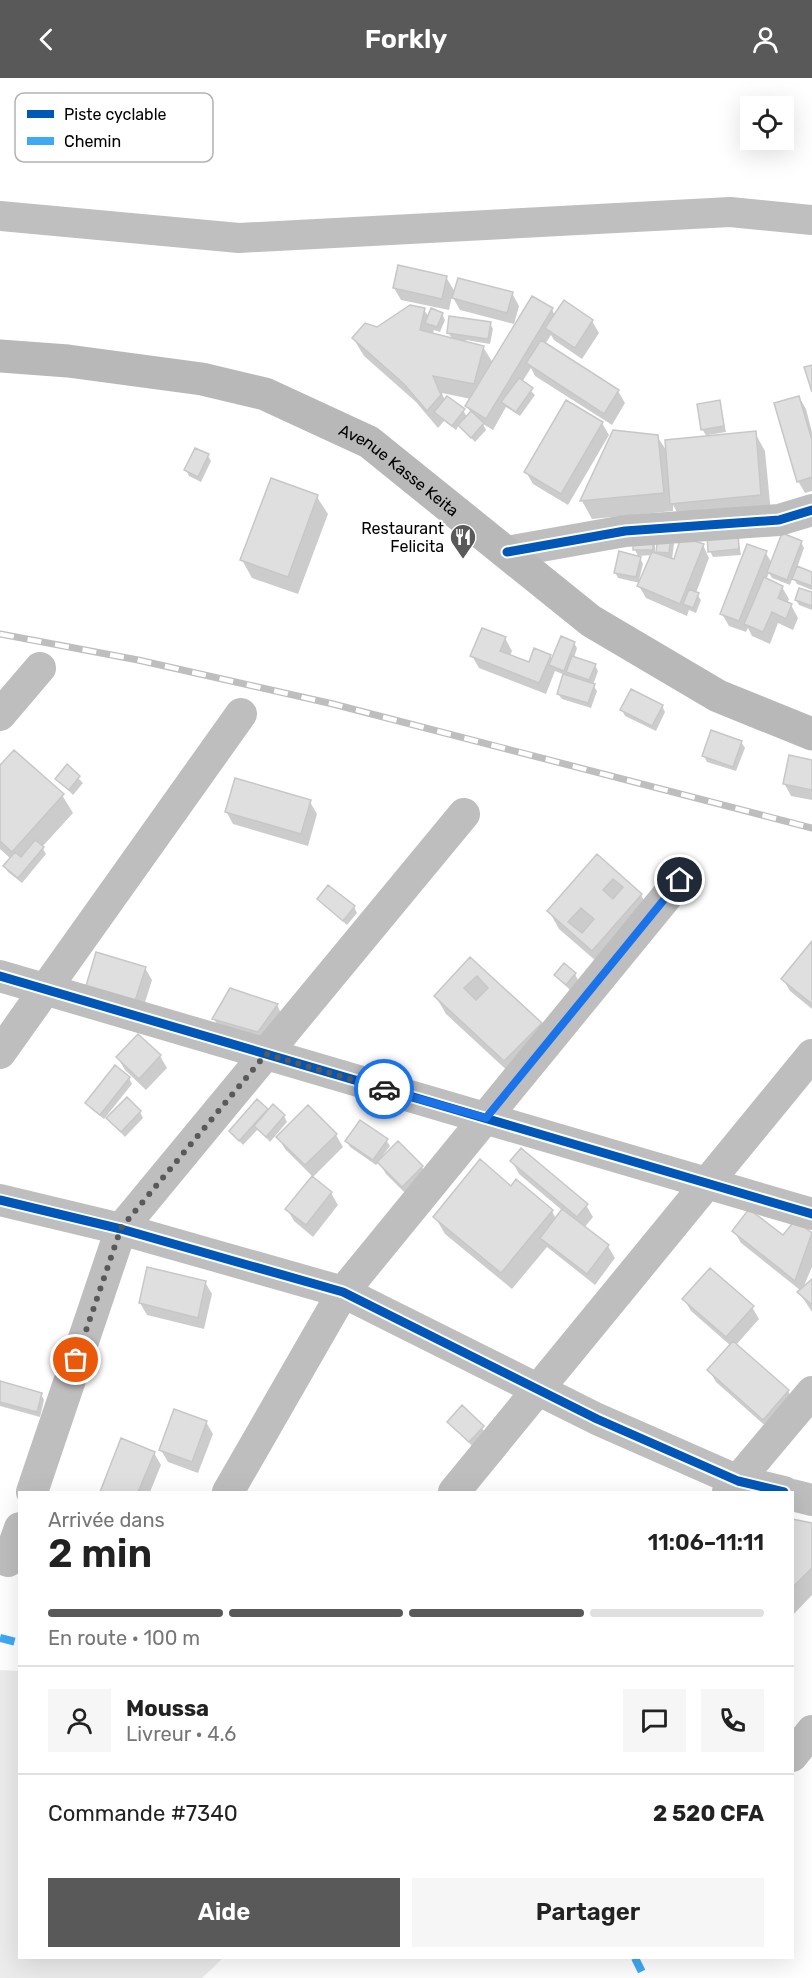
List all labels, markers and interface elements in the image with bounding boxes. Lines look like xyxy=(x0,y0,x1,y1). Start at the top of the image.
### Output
icon: back xyxy=(30,23,63,56)
text: Forkly xyxy=(365,23,447,55)
icon: person xyxy=(749,23,782,56)
legend xyxy=(15,93,213,162)
map controls xyxy=(740,96,794,150)
button: locate xyxy=(740,96,794,150)
text: Piste cyclable xyxy=(64,105,167,124)
text: Chemin xyxy=(64,132,121,151)
street label: Avenue Kasse Keita xyxy=(336,420,463,520)
place label: Restaurant Felicita xyxy=(361,519,444,556)
restaurant icon: Restaurant Felicita xyxy=(448,522,478,560)
pin xyxy=(654,854,705,905)
icon: home xyxy=(663,863,696,896)
courier xyxy=(354,1059,414,1119)
icon: car xyxy=(368,1073,401,1106)
pin xyxy=(50,1334,101,1385)
icon: bag xyxy=(59,1343,92,1376)
text: Arrivée dans xyxy=(48,1508,165,1532)
text: 11:06–11:11 xyxy=(648,1529,764,1556)
text: 2 min xyxy=(48,1531,152,1577)
text: En route · 100 m xyxy=(48,1626,200,1650)
button: person xyxy=(48,1689,111,1752)
button: chat xyxy=(623,1689,686,1752)
button: phone xyxy=(701,1689,764,1752)
text: Moussa xyxy=(126,1695,209,1722)
text: Livreur · 4.6 xyxy=(126,1722,236,1746)
text: Commande #7340 xyxy=(48,1800,238,1827)
text: 2 520 CFA xyxy=(653,1800,764,1827)
button: Aide xyxy=(48,1878,400,1947)
button: Partager xyxy=(412,1878,764,1947)

